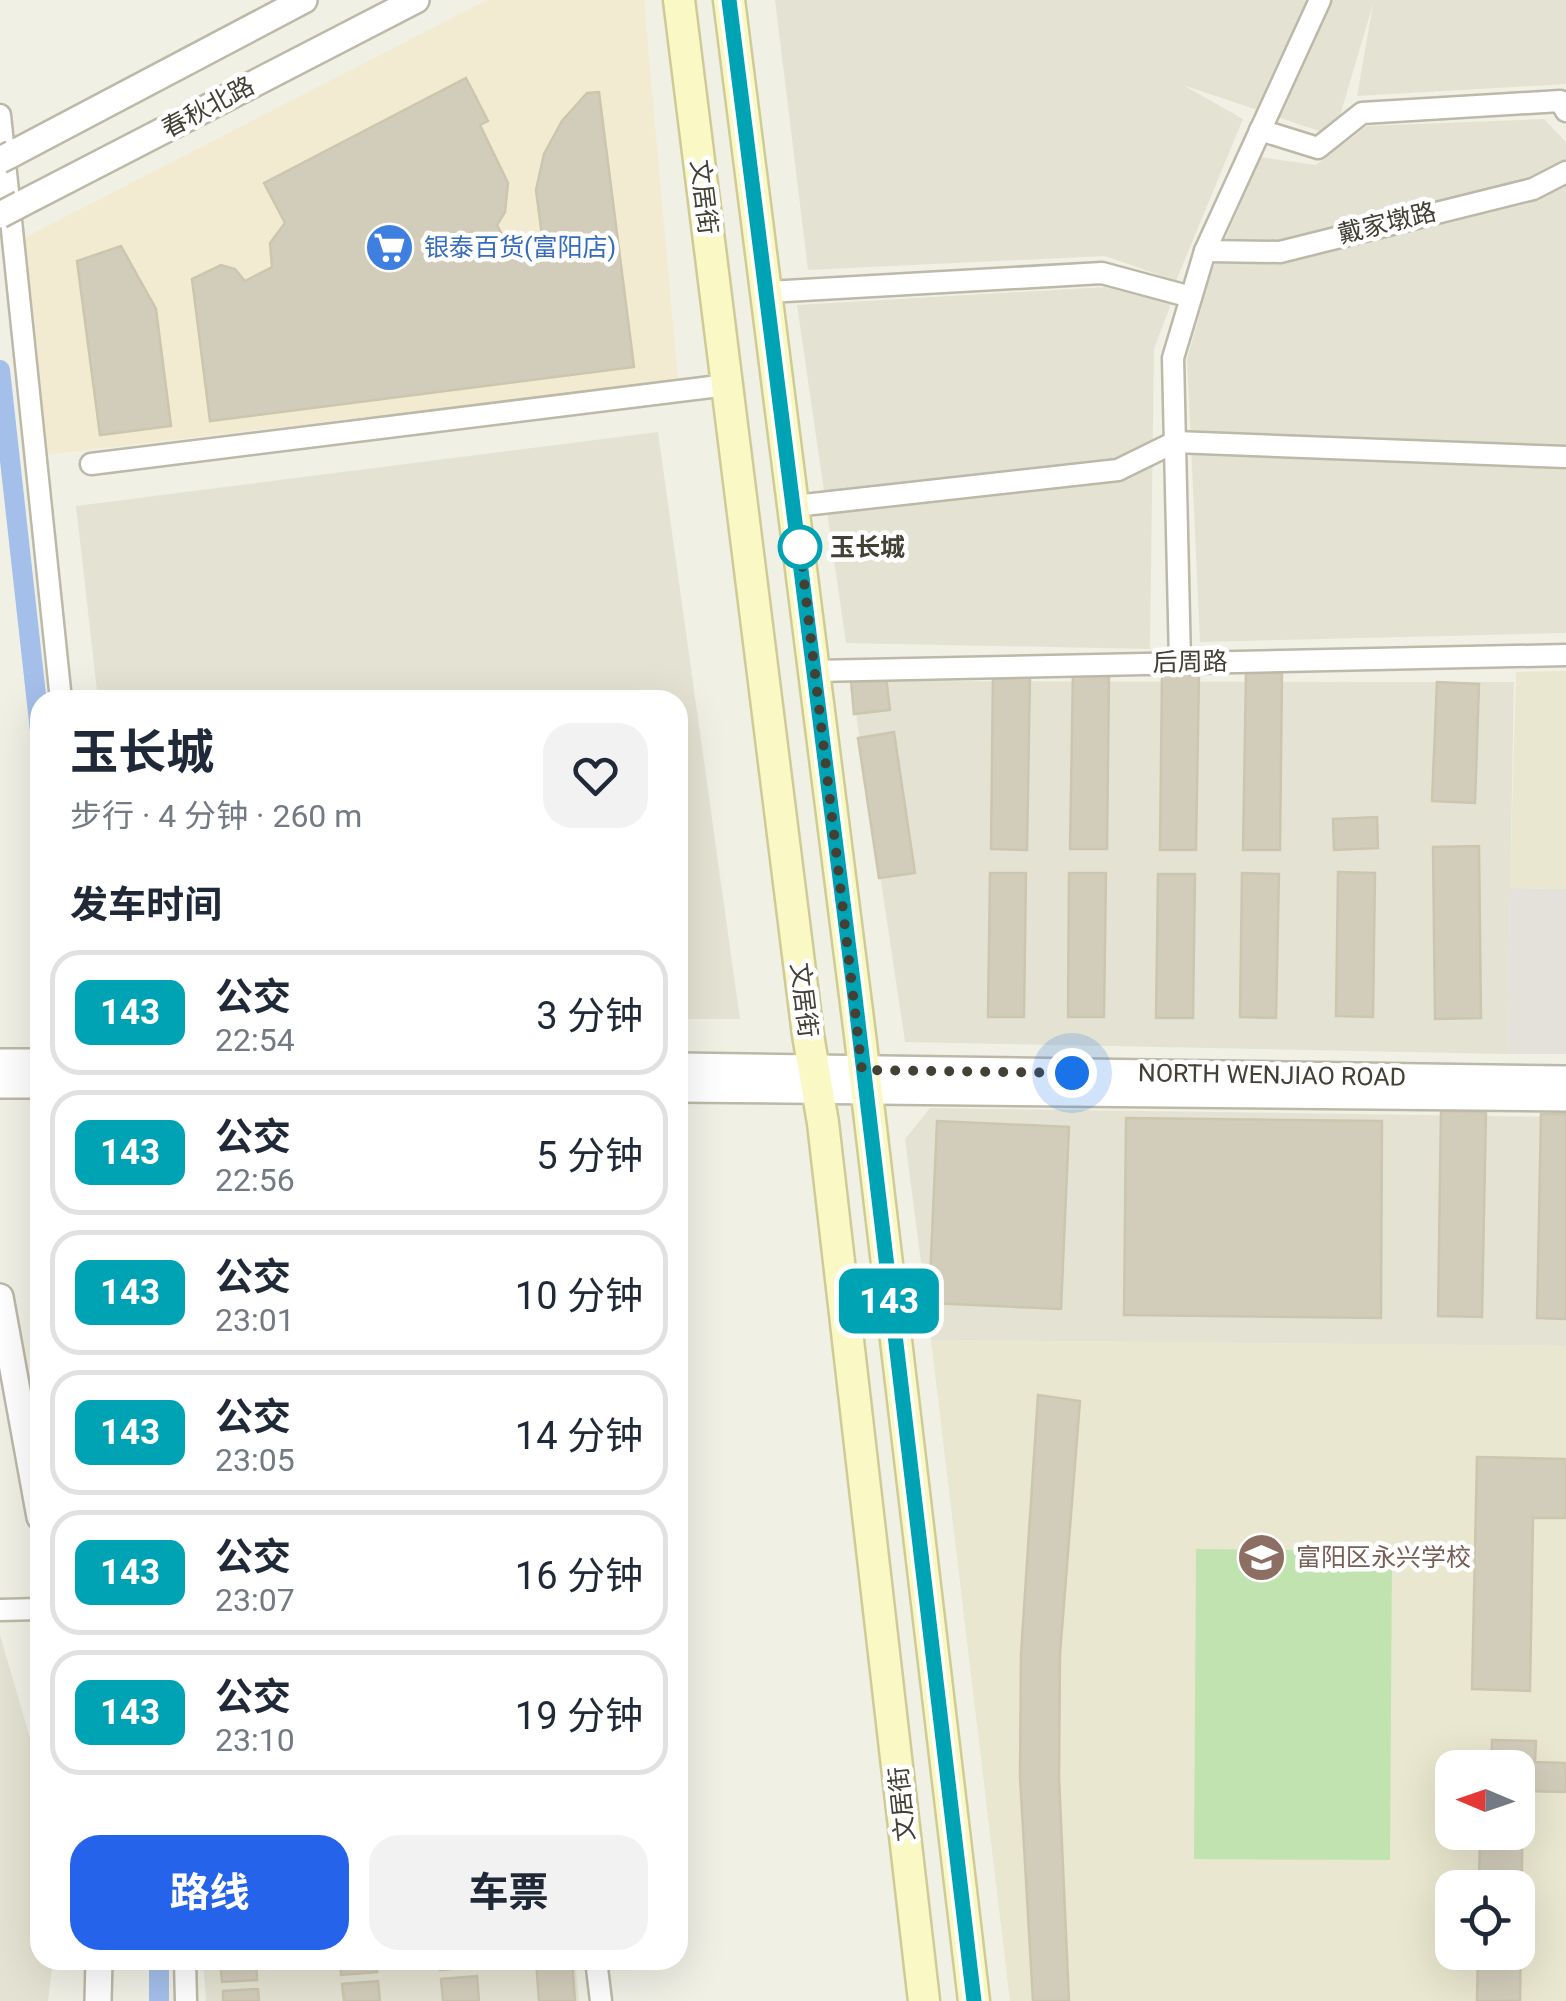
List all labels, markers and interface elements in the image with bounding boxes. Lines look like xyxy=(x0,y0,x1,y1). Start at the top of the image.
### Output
street label: 春秋北路 xyxy=(157,71,259,143)
street label: 文居街 xyxy=(685,158,723,236)
street label: 戴家墩路 xyxy=(1335,197,1439,249)
supermarket icon: 银泰百货(富阳店) xyxy=(363,221,415,273)
place label: 银泰百货(富阳店) xyxy=(424,233,616,262)
marker: 玉长城 xyxy=(779,526,821,568)
place label: 玉长城 xyxy=(830,533,905,562)
street label: 后周路 xyxy=(1152,647,1228,677)
button: heart xyxy=(543,723,648,828)
text: 玉长城 xyxy=(70,724,214,781)
text: 步行 · 4 分钟 · 260 m xyxy=(70,797,362,835)
text: 发车时间 xyxy=(70,883,222,927)
street label: 文居街 xyxy=(785,961,823,1039)
text: 公交 xyxy=(215,975,291,1019)
text: 143 xyxy=(100,992,160,1033)
text: 3 分钟 xyxy=(536,994,643,1038)
text: 22:54 xyxy=(215,1021,295,1059)
your location xyxy=(1047,1048,1097,1098)
street label: NORTH WENJIAO ROAD xyxy=(1138,1058,1406,1092)
text: 公交 xyxy=(215,1115,291,1159)
text: 143 xyxy=(100,1132,160,1173)
text: 5 分钟 xyxy=(536,1134,643,1178)
text: 22:56 xyxy=(215,1161,295,1199)
text: 公交 xyxy=(215,1255,291,1299)
line badge: 143 xyxy=(832,1268,946,1334)
text: 143 xyxy=(100,1272,160,1313)
text: 10 分钟 xyxy=(515,1274,643,1318)
text: 143 xyxy=(859,1281,919,1322)
text: 23:01 xyxy=(215,1301,295,1339)
text: 公交 xyxy=(215,1395,291,1439)
text: 143 xyxy=(100,1412,160,1453)
text: 14 分钟 xyxy=(515,1414,643,1458)
text: 23:05 xyxy=(215,1441,295,1479)
school or university icon: 富阳区永兴学校 xyxy=(1235,1531,1287,1583)
text: 公交 xyxy=(215,1535,291,1579)
place label: 富阳区永兴学校 xyxy=(1296,1543,1471,1572)
text: 143 xyxy=(100,1552,160,1593)
text: 16 分钟 xyxy=(515,1554,643,1598)
text: 23:07 xyxy=(215,1581,295,1619)
text: 公交 xyxy=(215,1675,291,1719)
text: 143 xyxy=(100,1692,160,1733)
text: 19 分钟 xyxy=(515,1694,643,1738)
text: 23:10 xyxy=(215,1721,295,1759)
north arrow xyxy=(1435,1750,1535,1850)
map controls xyxy=(1435,1750,1535,1970)
street label: 文居街 xyxy=(884,1765,920,1843)
button: 路线 xyxy=(70,1835,349,1950)
button: 车票 xyxy=(369,1835,648,1950)
button: locate xyxy=(1435,1870,1535,1970)

